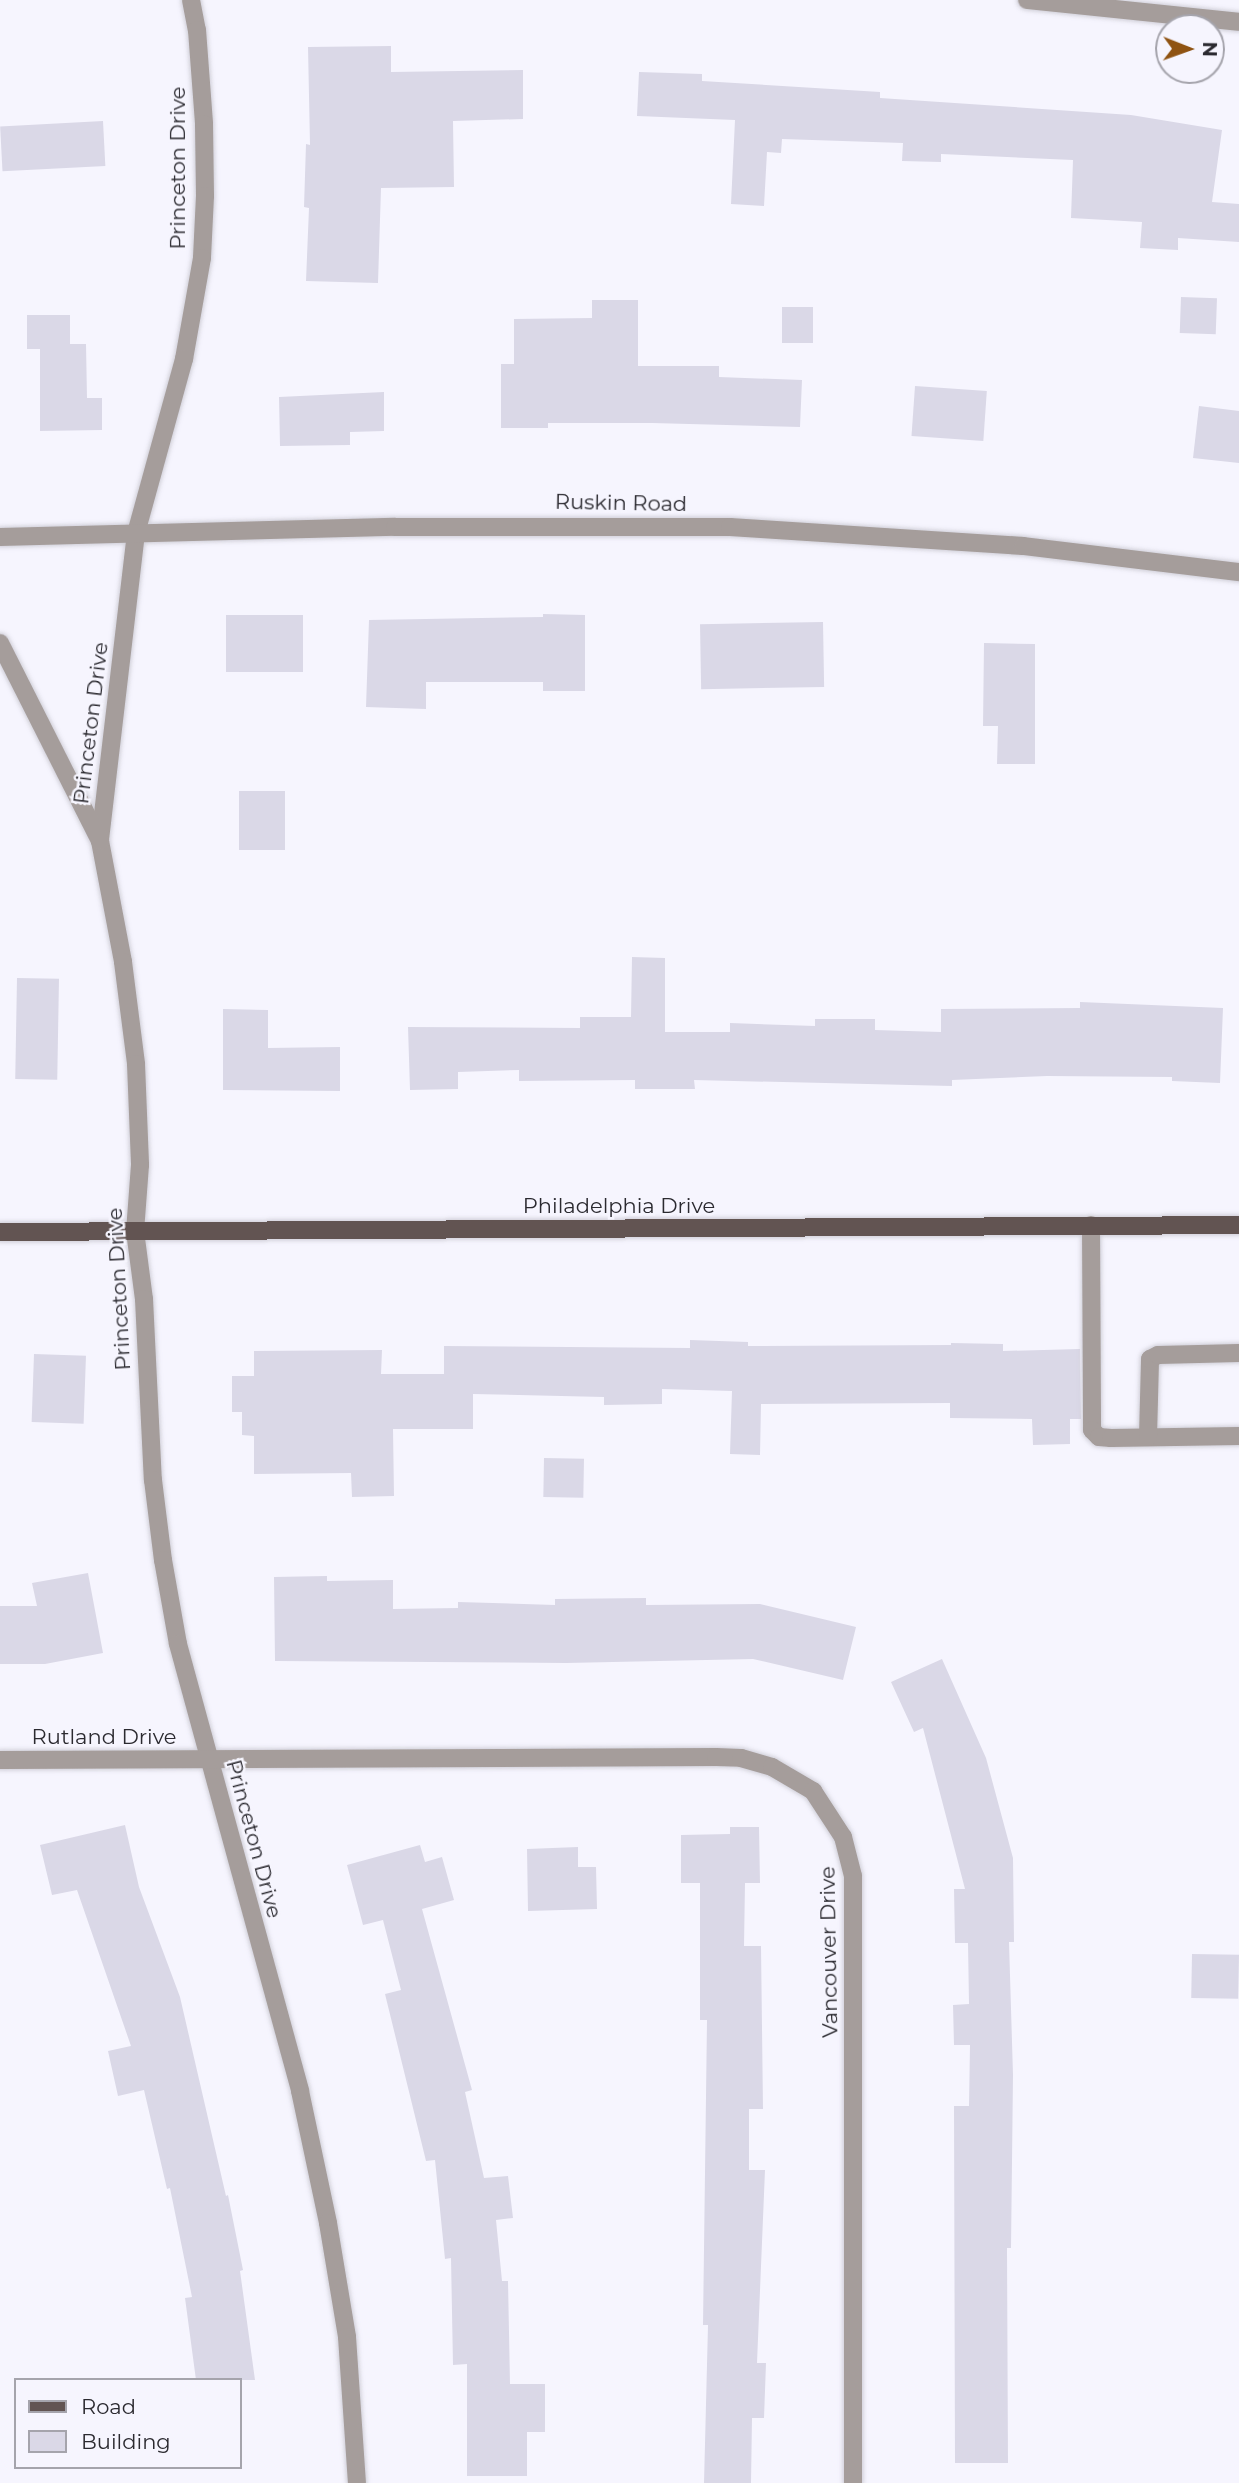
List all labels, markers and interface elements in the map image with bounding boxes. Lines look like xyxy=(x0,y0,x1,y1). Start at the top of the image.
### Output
north arrow xyxy=(1155,14,1225,84)
text: N xyxy=(1198,41,1221,57)
street label: Princeton Drive xyxy=(165,86,191,250)
street label: Ruskin Road xyxy=(555,489,687,517)
street label: Princeton Drive xyxy=(69,641,113,805)
street label: Philadelphia Drive xyxy=(523,1193,715,1219)
street label: Princeton Drive xyxy=(102,1207,136,1371)
street label: Rutland Drive xyxy=(32,1724,176,1750)
street label: Princeton Drive xyxy=(221,1757,287,1921)
street label: Vancouver Drive xyxy=(815,1866,843,2038)
legend xyxy=(14,2378,242,2469)
text: Road xyxy=(81,2394,136,2419)
text: Building xyxy=(81,2429,171,2454)

